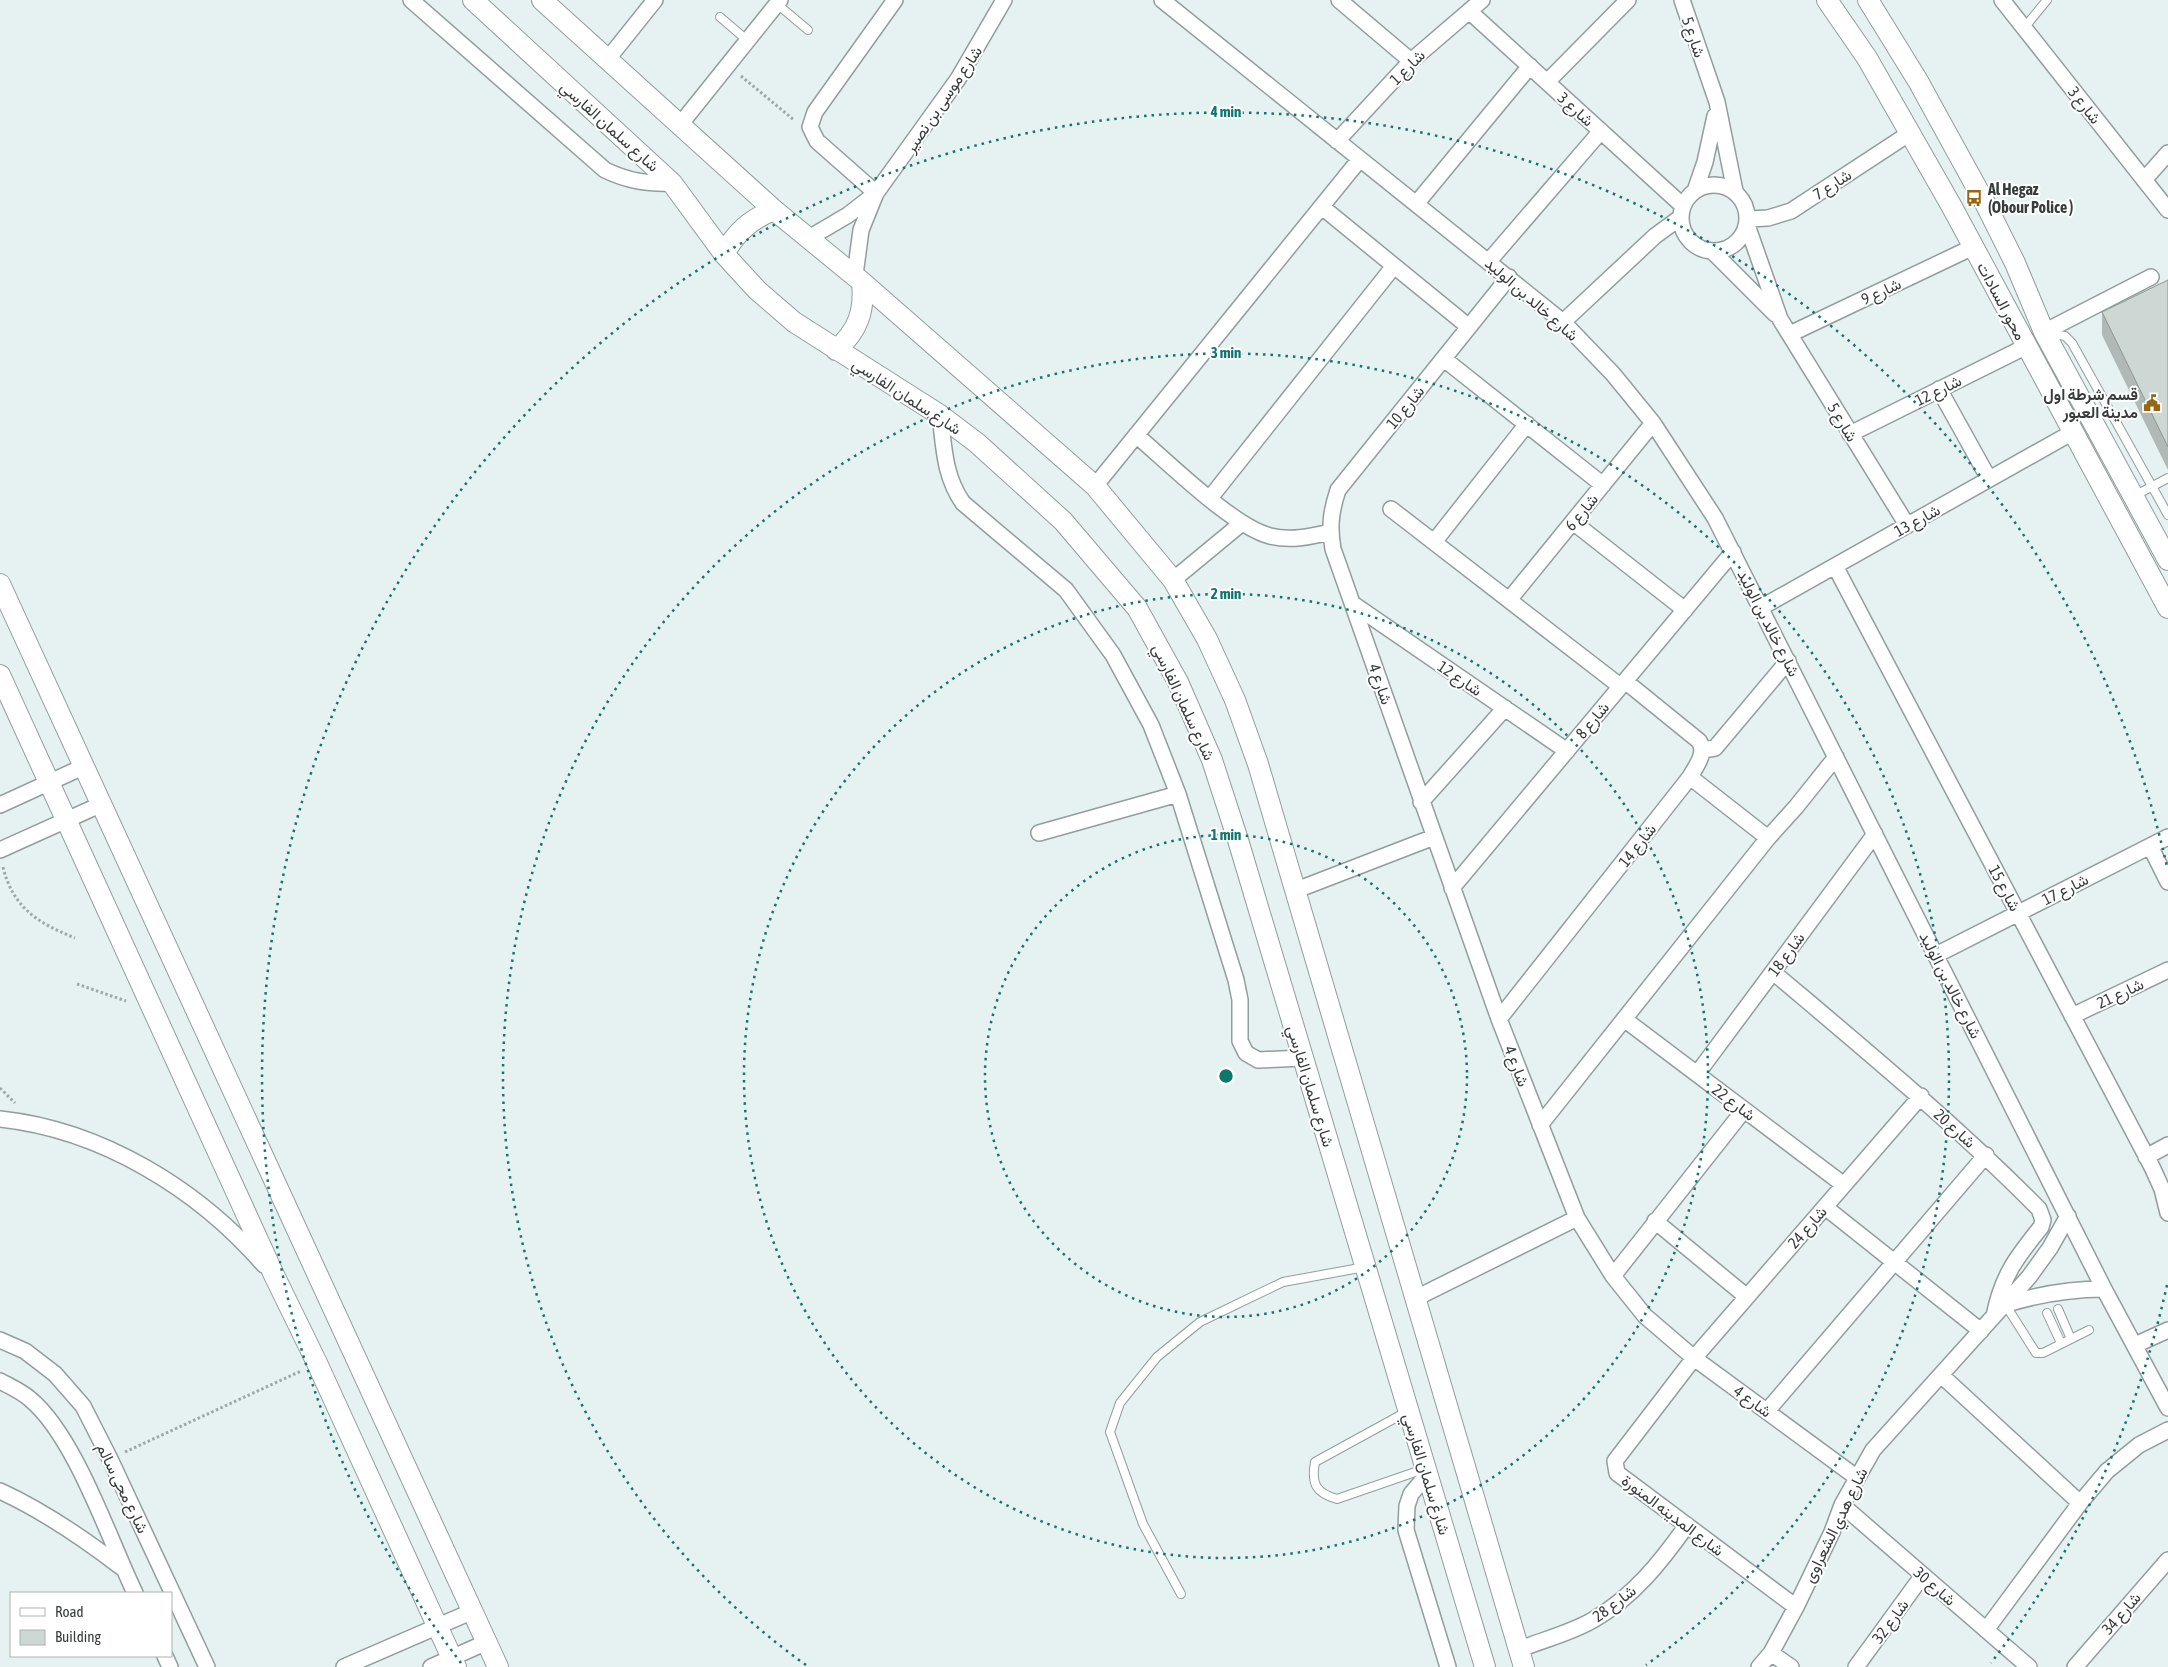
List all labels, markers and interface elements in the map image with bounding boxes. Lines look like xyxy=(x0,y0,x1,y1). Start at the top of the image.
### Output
street label: شارع 5 xyxy=(1676,14,1709,61)
street label: شارع موسى بن نصير xyxy=(900,42,988,158)
street label: شارع 1 xyxy=(1386,46,1430,90)
street label: شارع سلمان الفارسي xyxy=(554,77,663,179)
street label: شارع 3 xyxy=(2063,83,2105,129)
street label: شارع 3 xyxy=(1552,88,1598,132)
text: 4 min xyxy=(1210,103,1241,120)
street label: شارع 7 xyxy=(1810,165,1856,205)
place label: Al Hegaz (Obour Police ) xyxy=(1987,180,2073,216)
bus stop icon: Al Hegaz (Obour Police ) xyxy=(1964,188,1984,208)
street label: شارع خالد بن الوليد xyxy=(1480,254,1582,347)
street label: محور السادات xyxy=(1972,259,2030,344)
street label: شارع 9 xyxy=(1858,274,1905,311)
text: 3 min xyxy=(1211,344,1241,361)
street label: شارع سلمان الفارسي xyxy=(846,354,965,442)
street label: شارع 12 xyxy=(1912,371,1965,412)
street label: شارع 10 xyxy=(1382,382,1430,434)
place label: قسم شرطة اول مدينة العبور xyxy=(2043,385,2138,423)
public building icon: قسم شرطة اول مدينة العبور xyxy=(2142,393,2162,413)
street label: شارع 5 xyxy=(1822,399,1862,446)
street label: شارع 6 xyxy=(1561,490,1604,536)
street label: شارع 13 xyxy=(1891,500,1944,542)
street label: شارع خالد بن الوليد xyxy=(1732,567,1804,681)
text: 2 min xyxy=(1211,585,1241,602)
street label: شارع سلمان الفارسي xyxy=(1145,641,1219,765)
street label: شارع 12 xyxy=(1433,657,1486,702)
street label: شارع 4 xyxy=(1363,661,1396,708)
street label: شارع 8 xyxy=(1572,698,1615,744)
street label: شارع 14 xyxy=(1615,820,1662,872)
text: 1 min xyxy=(1211,826,1241,843)
street label: شارع 15 xyxy=(1983,862,2025,915)
street label: شارع 17 xyxy=(2039,870,2092,911)
street label: شارع 18 xyxy=(1764,929,1810,981)
street label: شارع خالد بن الوليد xyxy=(1914,929,1986,1043)
street label: شارع 21 xyxy=(2094,974,2147,1014)
street label: شارع سلمان الفارسي xyxy=(1279,1023,1338,1150)
street label: شارع 4 xyxy=(1498,1043,1533,1090)
centre of rings xyxy=(1217,1067,1235,1085)
street label: شارع 22 xyxy=(1707,1080,1759,1126)
street label: شارع 20 xyxy=(1929,1105,1979,1153)
street label: شارع 24 xyxy=(1784,1202,1832,1254)
street label: شارع 4 xyxy=(1729,1381,1775,1423)
street label: شارع سلمان الفارسي xyxy=(1395,1411,1454,1538)
street label: شارع محى سالم xyxy=(91,1440,153,1537)
street label: شارع هدي الشعراوى xyxy=(1799,1465,1875,1588)
street label: شارع المدينه المنورة xyxy=(1617,1471,1728,1562)
street label: شارع 30 xyxy=(1908,1563,1960,1611)
street label: شارع 28 xyxy=(1589,1581,1641,1627)
street label: شارع 34 xyxy=(2098,1588,2146,1640)
legend xyxy=(10,1592,172,1657)
street label: شارع 32 xyxy=(1868,1596,1914,1648)
text: Road xyxy=(55,1603,84,1620)
text: Building xyxy=(55,1628,101,1645)

